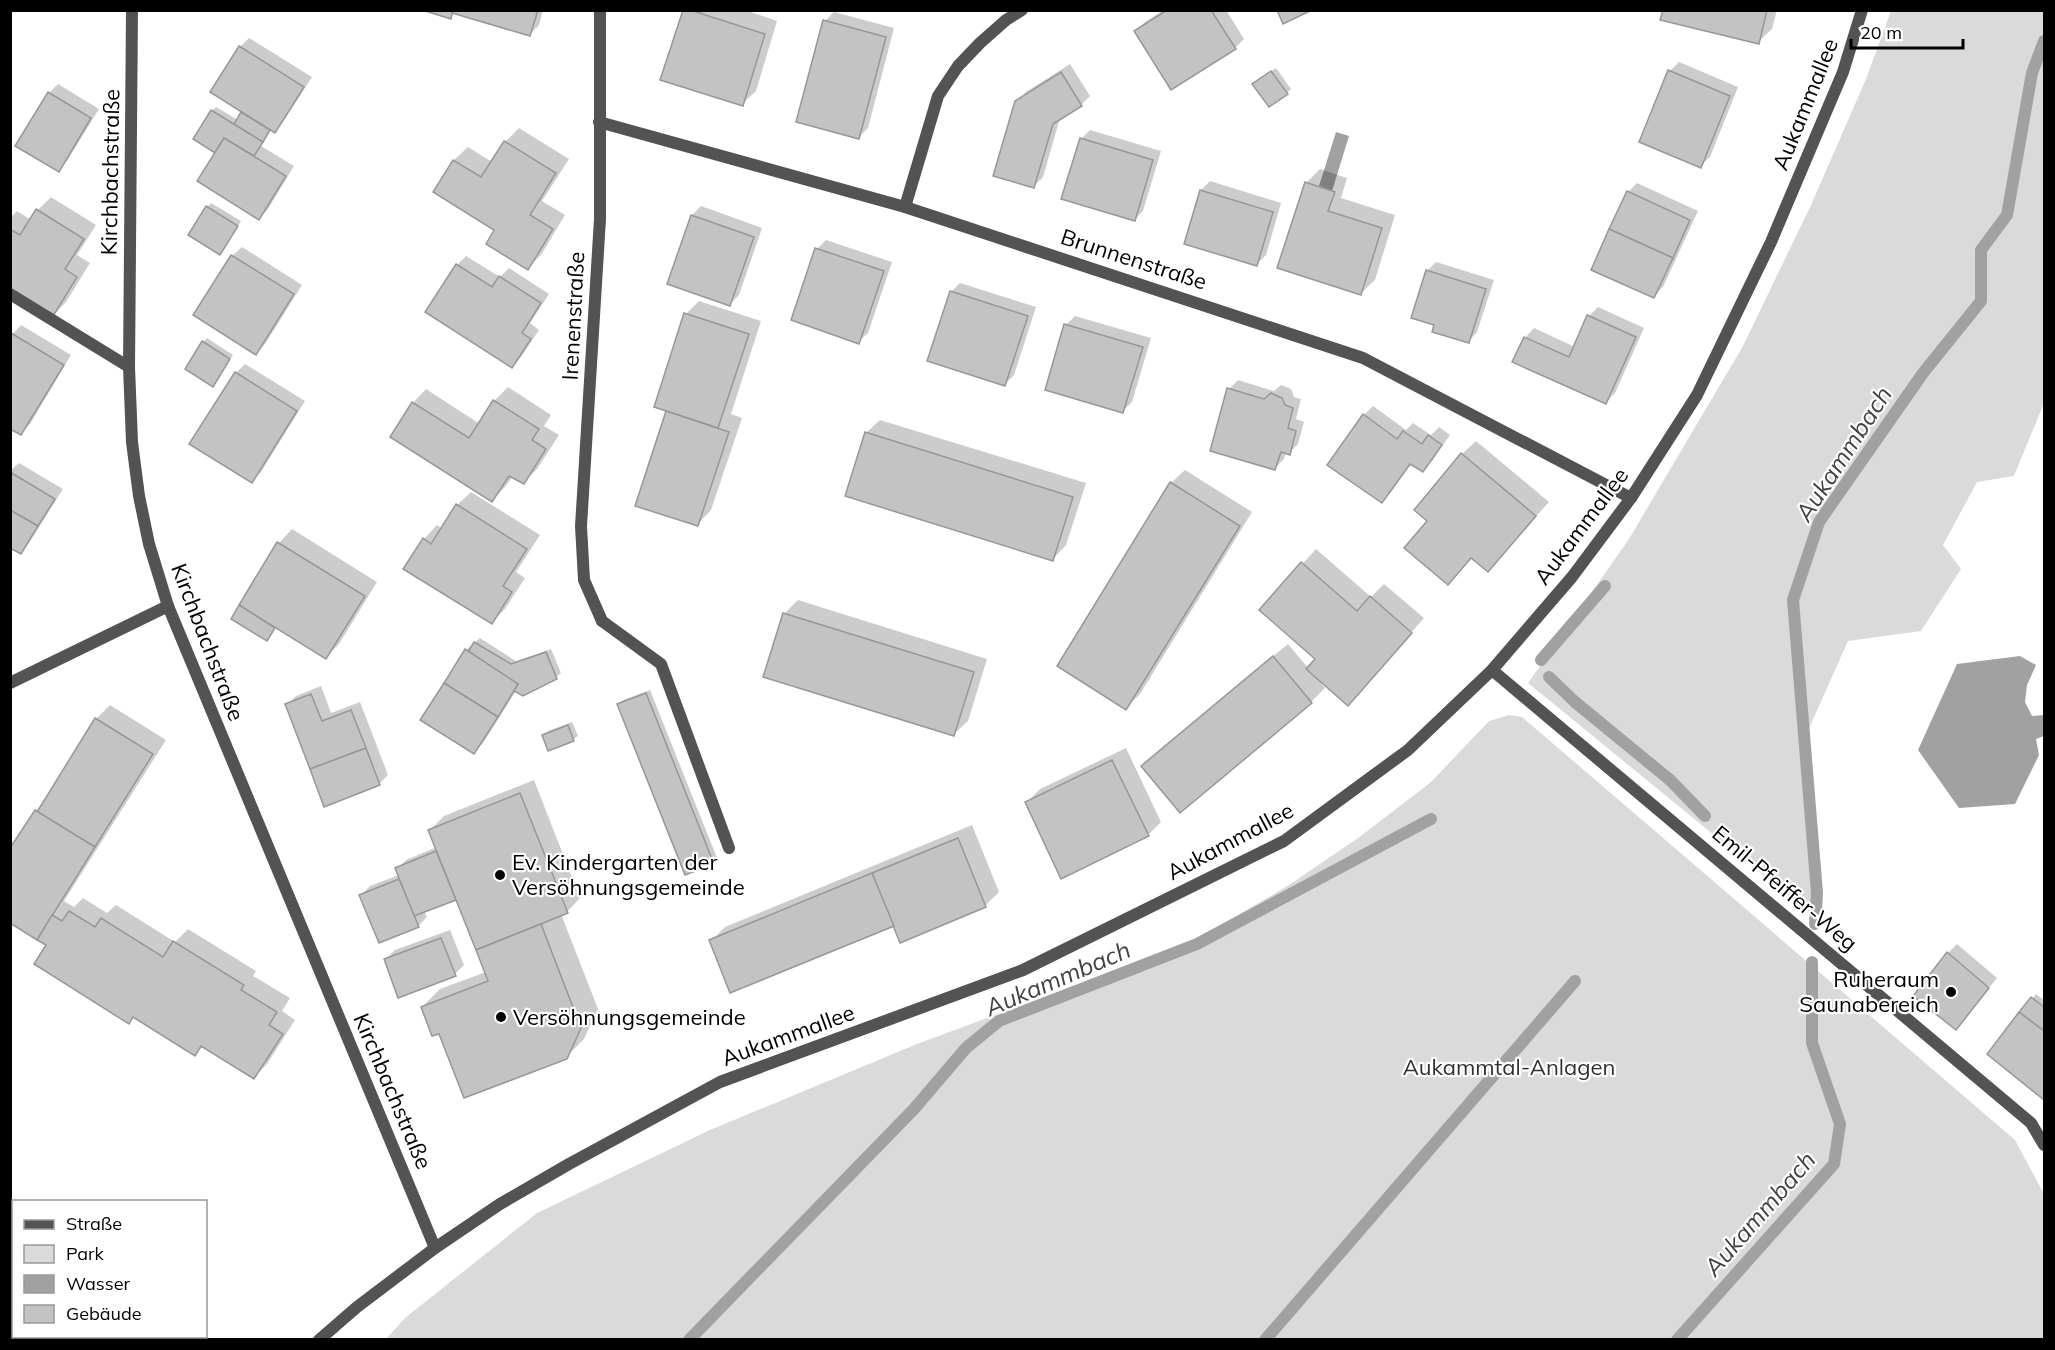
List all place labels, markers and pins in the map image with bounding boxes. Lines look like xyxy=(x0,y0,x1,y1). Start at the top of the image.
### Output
place label: Ev. Kindergarten der Versöhnungsgemeinde xyxy=(512,848,745,901)
marker: Ev. Kindergarten der Versöhnungsgemeinde xyxy=(493,868,507,882)
place label: Ruheraum Saunabereich xyxy=(1799,965,1939,1018)
marker: Ruheraum Saunabereich xyxy=(1944,985,1958,999)
place label: Versöhnungsgemeinde xyxy=(513,1003,746,1031)
marker: Versöhnungsgemeinde xyxy=(494,1010,508,1024)

